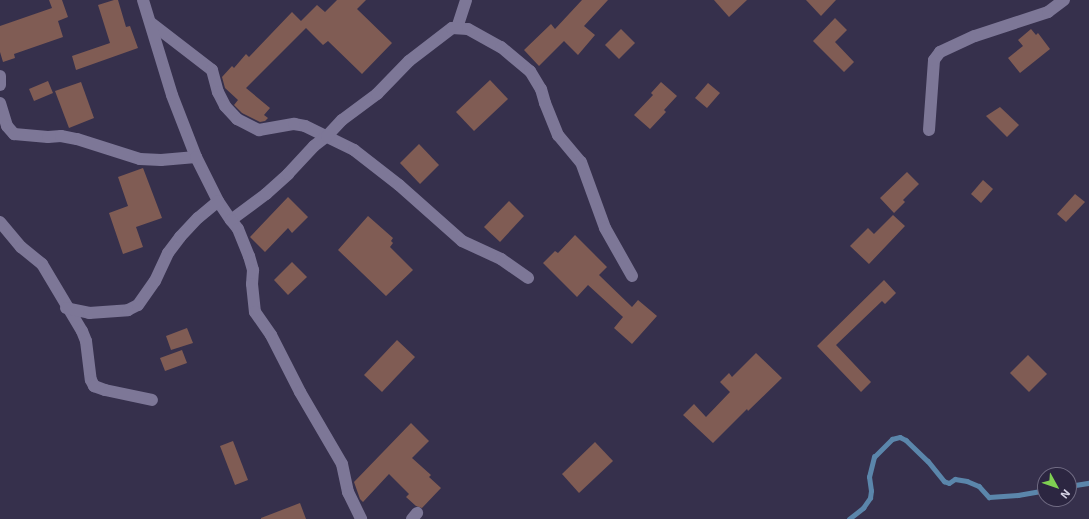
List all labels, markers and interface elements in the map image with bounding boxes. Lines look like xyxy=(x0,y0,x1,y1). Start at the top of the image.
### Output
north arrow xyxy=(1037,467,1077,507)
text: N xyxy=(1058,487,1073,502)

